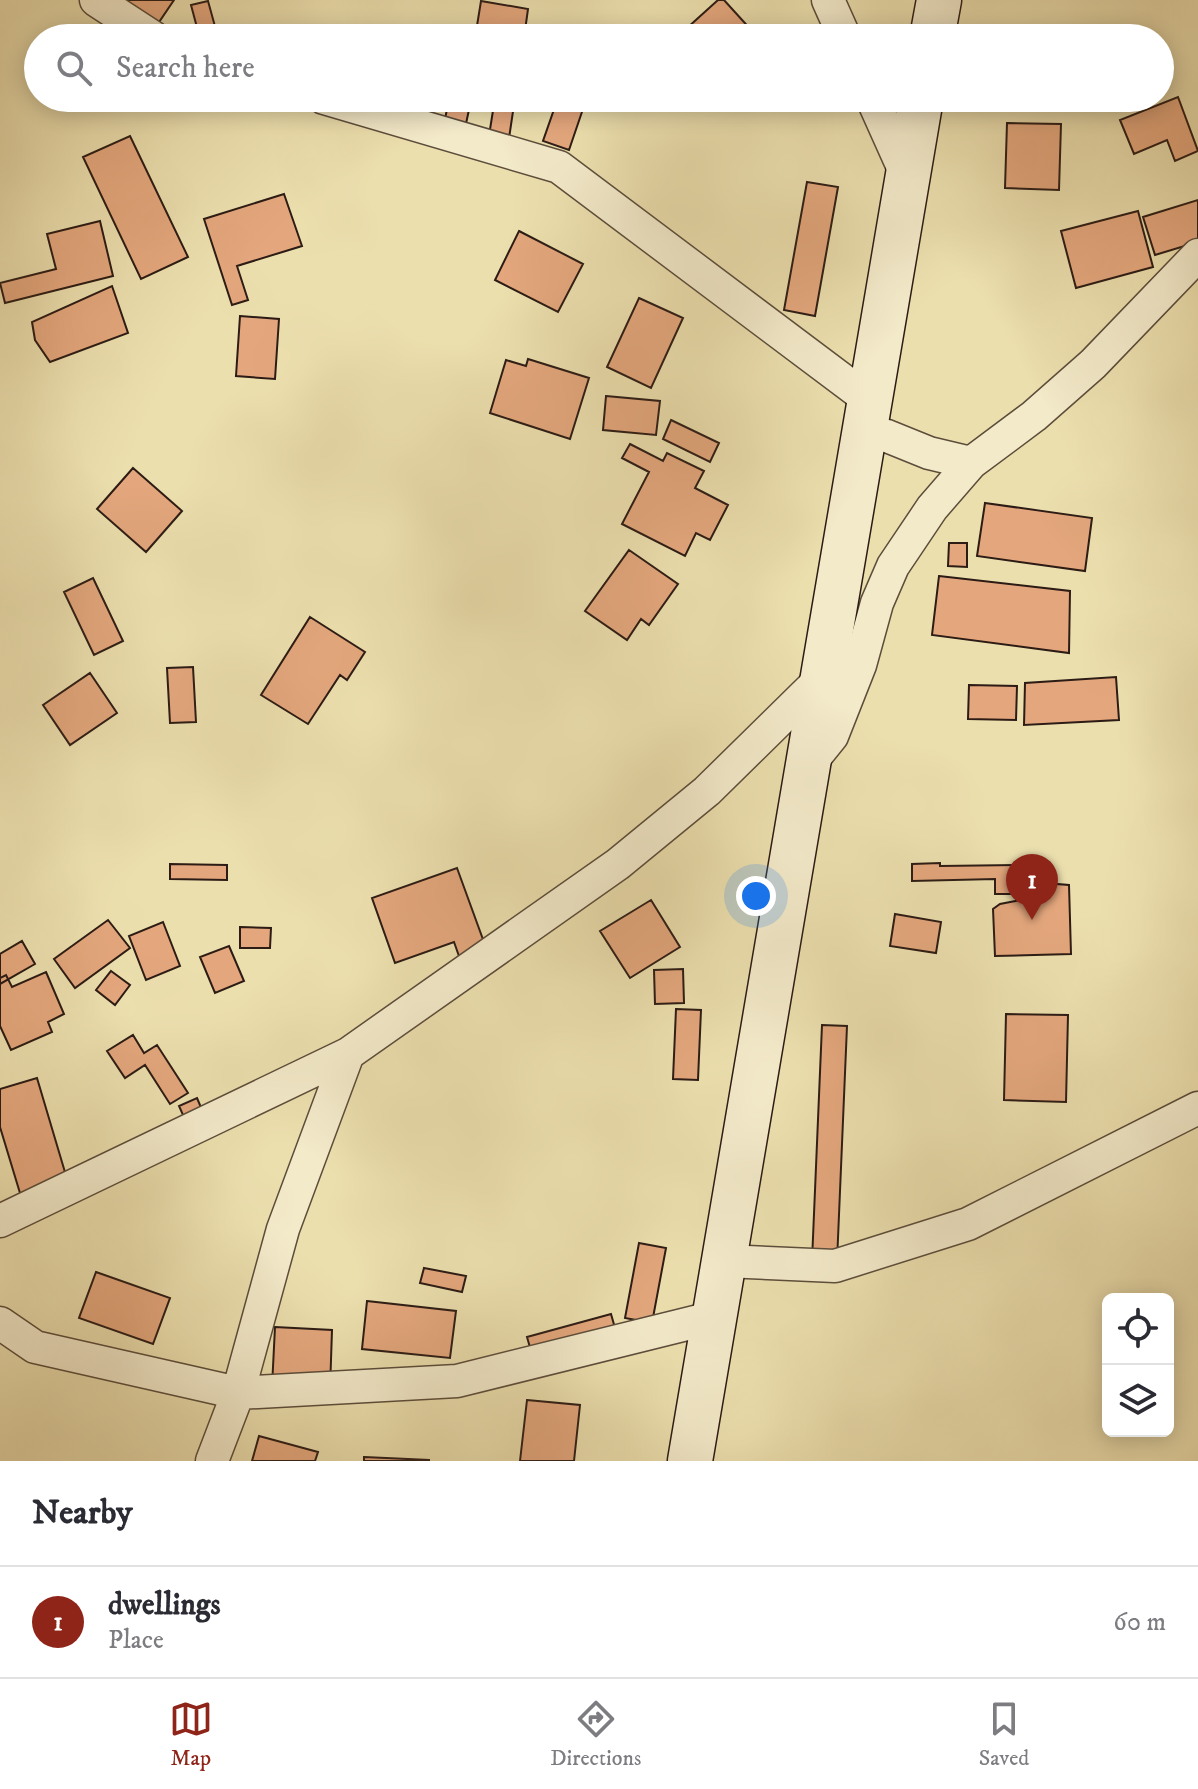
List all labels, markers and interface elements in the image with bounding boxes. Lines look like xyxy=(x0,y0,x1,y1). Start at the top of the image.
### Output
search box xyxy=(24,24,1174,112)
icon: search xyxy=(52,46,96,90)
text: Search here xyxy=(116,50,255,87)
pin: 1 xyxy=(1006,854,1058,920)
your location xyxy=(736,876,776,916)
map controls xyxy=(1102,1293,1174,1437)
button: locate xyxy=(1102,1293,1174,1365)
button: layers xyxy=(1102,1365,1174,1437)
text: Nearby xyxy=(32,1492,133,1534)
text: dwellings xyxy=(108,1587,220,1624)
text: 1 xyxy=(53,1606,63,1639)
text: 60 m xyxy=(1113,1606,1166,1639)
text: Place xyxy=(108,1624,164,1657)
tab: Map xyxy=(169,1697,213,1772)
tab: Directions xyxy=(550,1697,641,1772)
tab: Saved xyxy=(979,1697,1029,1772)

